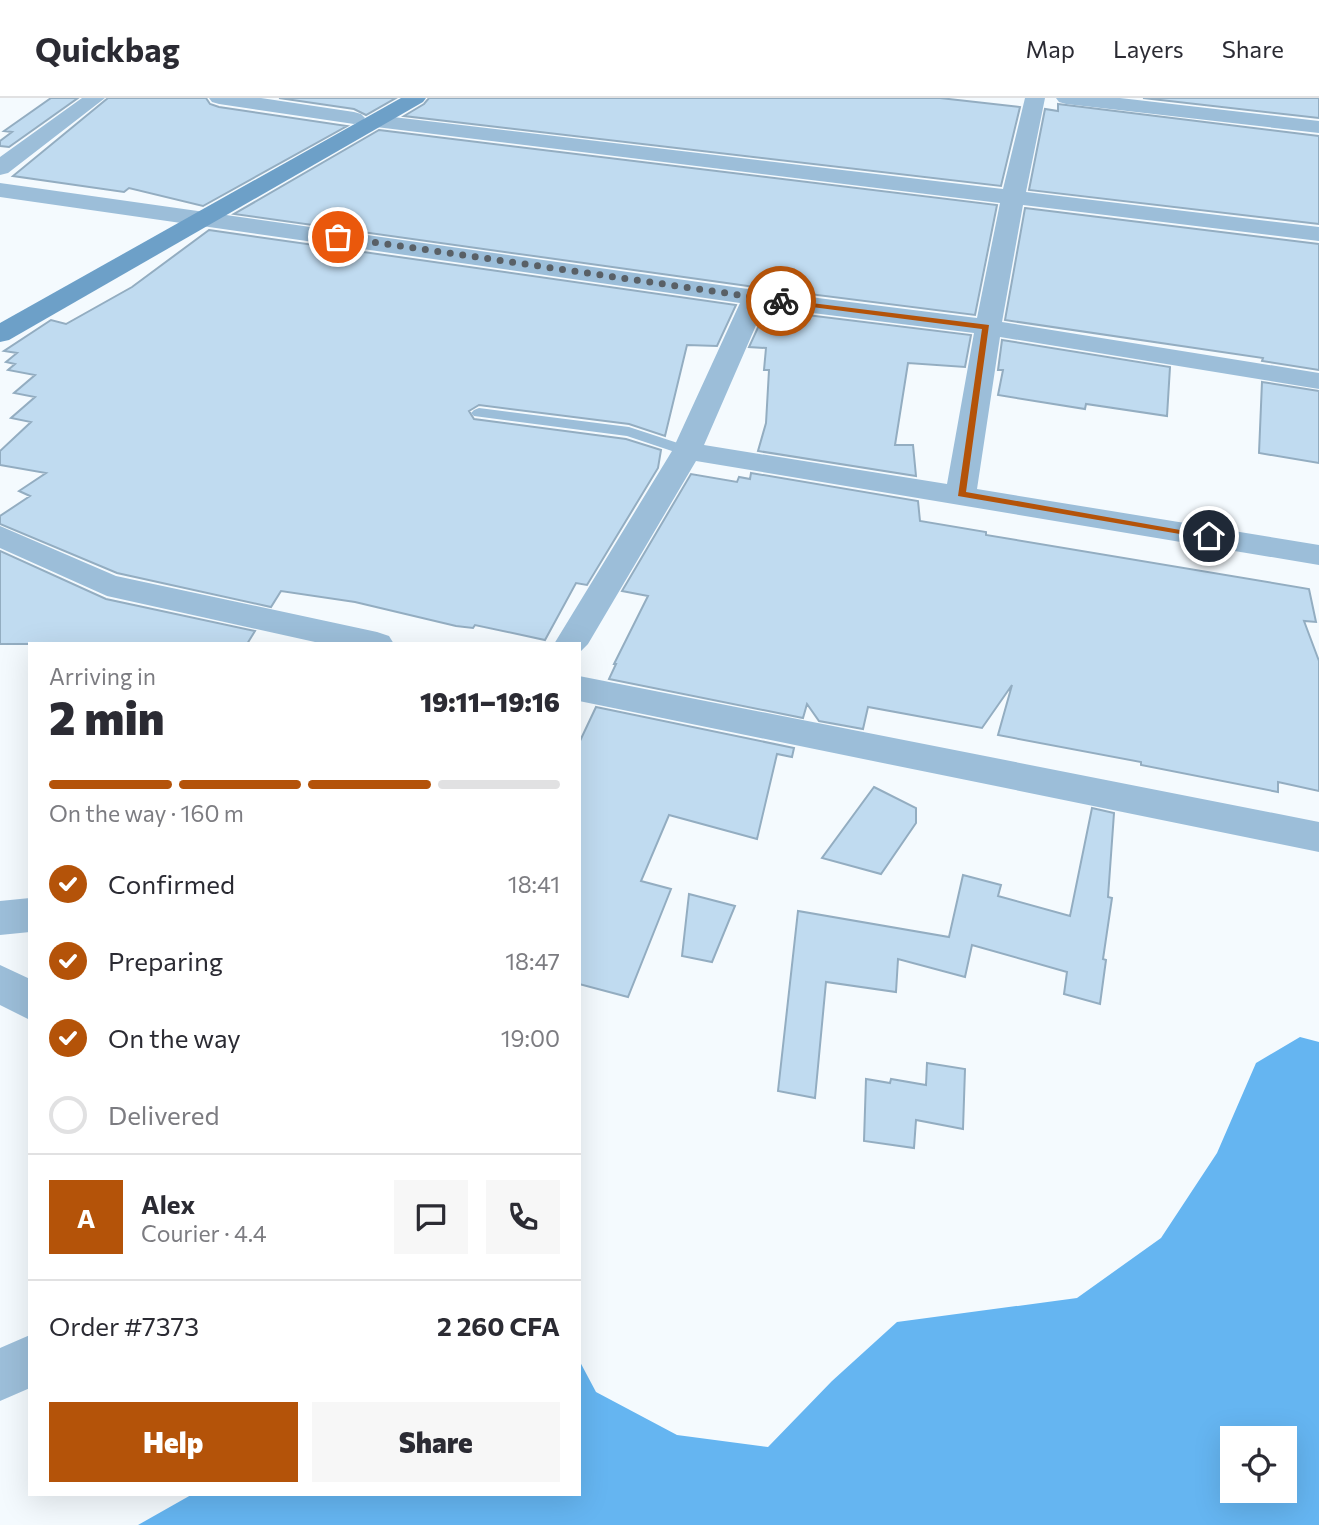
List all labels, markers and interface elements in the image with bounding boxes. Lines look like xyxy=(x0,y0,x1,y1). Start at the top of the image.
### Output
text: Quickbag xyxy=(35,28,180,69)
text: Map xyxy=(1026,34,1075,63)
text: Layers xyxy=(1113,34,1184,63)
text: Share xyxy=(1222,34,1284,63)
pin xyxy=(308,207,368,267)
icon: bag xyxy=(319,218,357,256)
courier xyxy=(746,266,816,336)
icon: bike xyxy=(762,282,800,320)
pin xyxy=(1179,506,1239,566)
icon: home xyxy=(1190,517,1228,555)
text: Arriving in xyxy=(49,662,156,690)
text: 19:11–19:16 xyxy=(420,686,560,717)
text: 2 min xyxy=(49,688,165,744)
text: On the way · 160 m xyxy=(49,799,244,827)
icon: check xyxy=(49,865,87,903)
text: Confirmed xyxy=(108,868,235,899)
text: 18:41 xyxy=(508,870,560,898)
icon: check xyxy=(49,942,87,980)
text: Preparing xyxy=(108,945,223,976)
text: 18:47 xyxy=(505,947,560,975)
icon: check xyxy=(49,1019,87,1057)
text: On the way xyxy=(108,1022,241,1053)
text: 19:00 xyxy=(501,1024,560,1052)
text: Delivered xyxy=(108,1099,219,1130)
button: chat xyxy=(394,1180,468,1254)
button: phone xyxy=(486,1180,560,1254)
text: Alex xyxy=(141,1188,195,1219)
text: A xyxy=(77,1202,95,1233)
text: Courier · 4.4 xyxy=(141,1219,267,1247)
text: Order #7373 xyxy=(49,1310,199,1341)
text: 2 260 CFA xyxy=(437,1310,560,1341)
button: Help xyxy=(49,1402,298,1482)
button: Share xyxy=(312,1402,560,1482)
map controls xyxy=(1220,1426,1297,1503)
button: locate xyxy=(1220,1426,1297,1503)

